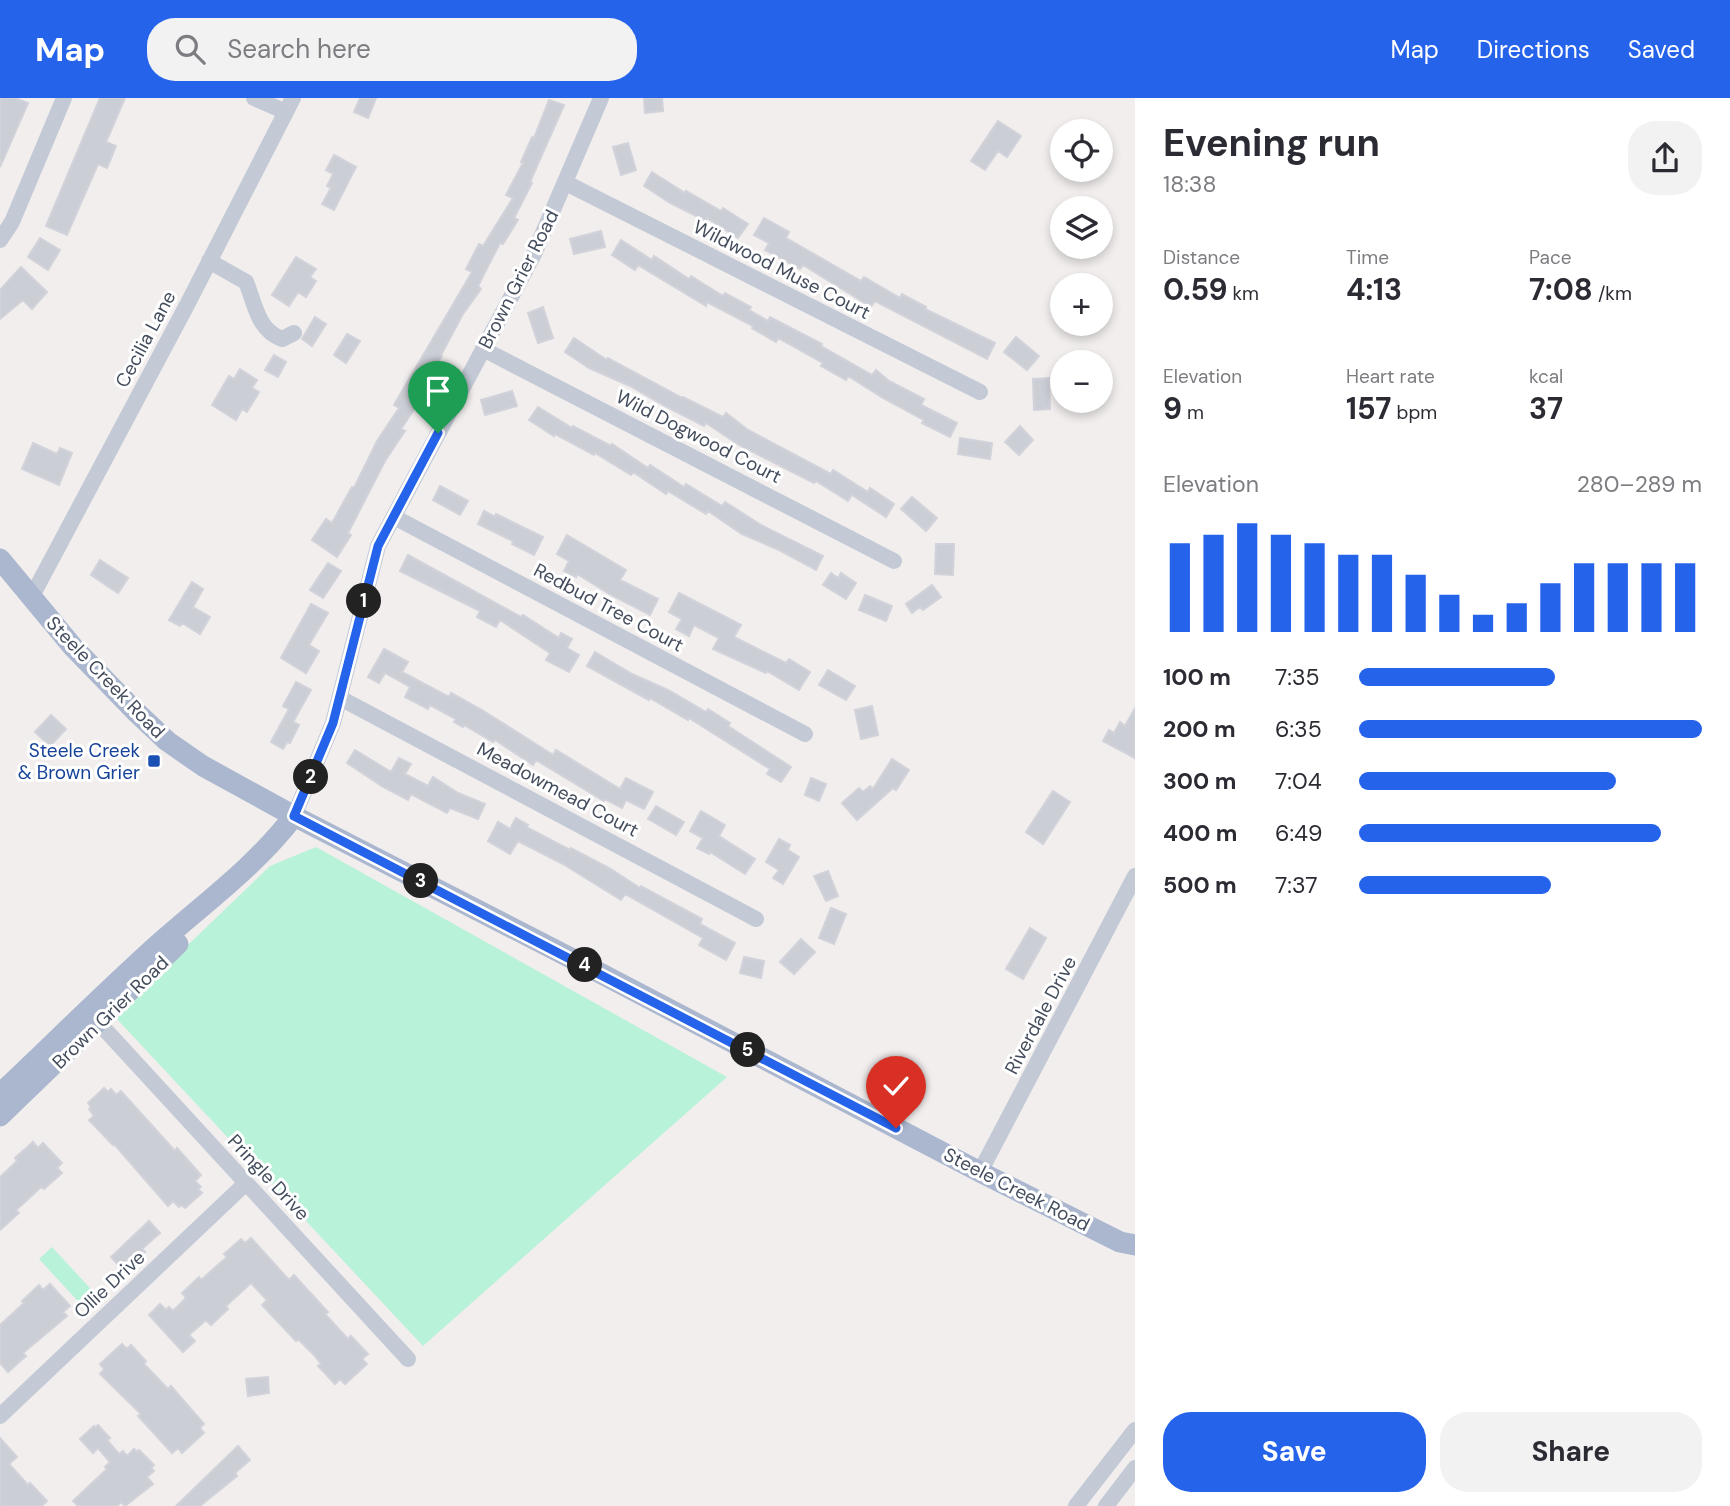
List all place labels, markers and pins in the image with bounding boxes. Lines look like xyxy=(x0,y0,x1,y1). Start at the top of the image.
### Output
pin xyxy=(408,361,468,433)
pin: 1 xyxy=(346,584,382,618)
place label: Steele Creek & Brown Grier xyxy=(18,738,140,785)
marker: Steele Creek & Brown Grier xyxy=(146,753,162,769)
pin: 2 xyxy=(294,760,328,794)
pin: 3 xyxy=(404,864,438,898)
pin: 4 xyxy=(568,948,602,982)
pin: 5 xyxy=(730,1032,766,1068)
pin xyxy=(866,1056,926,1128)

